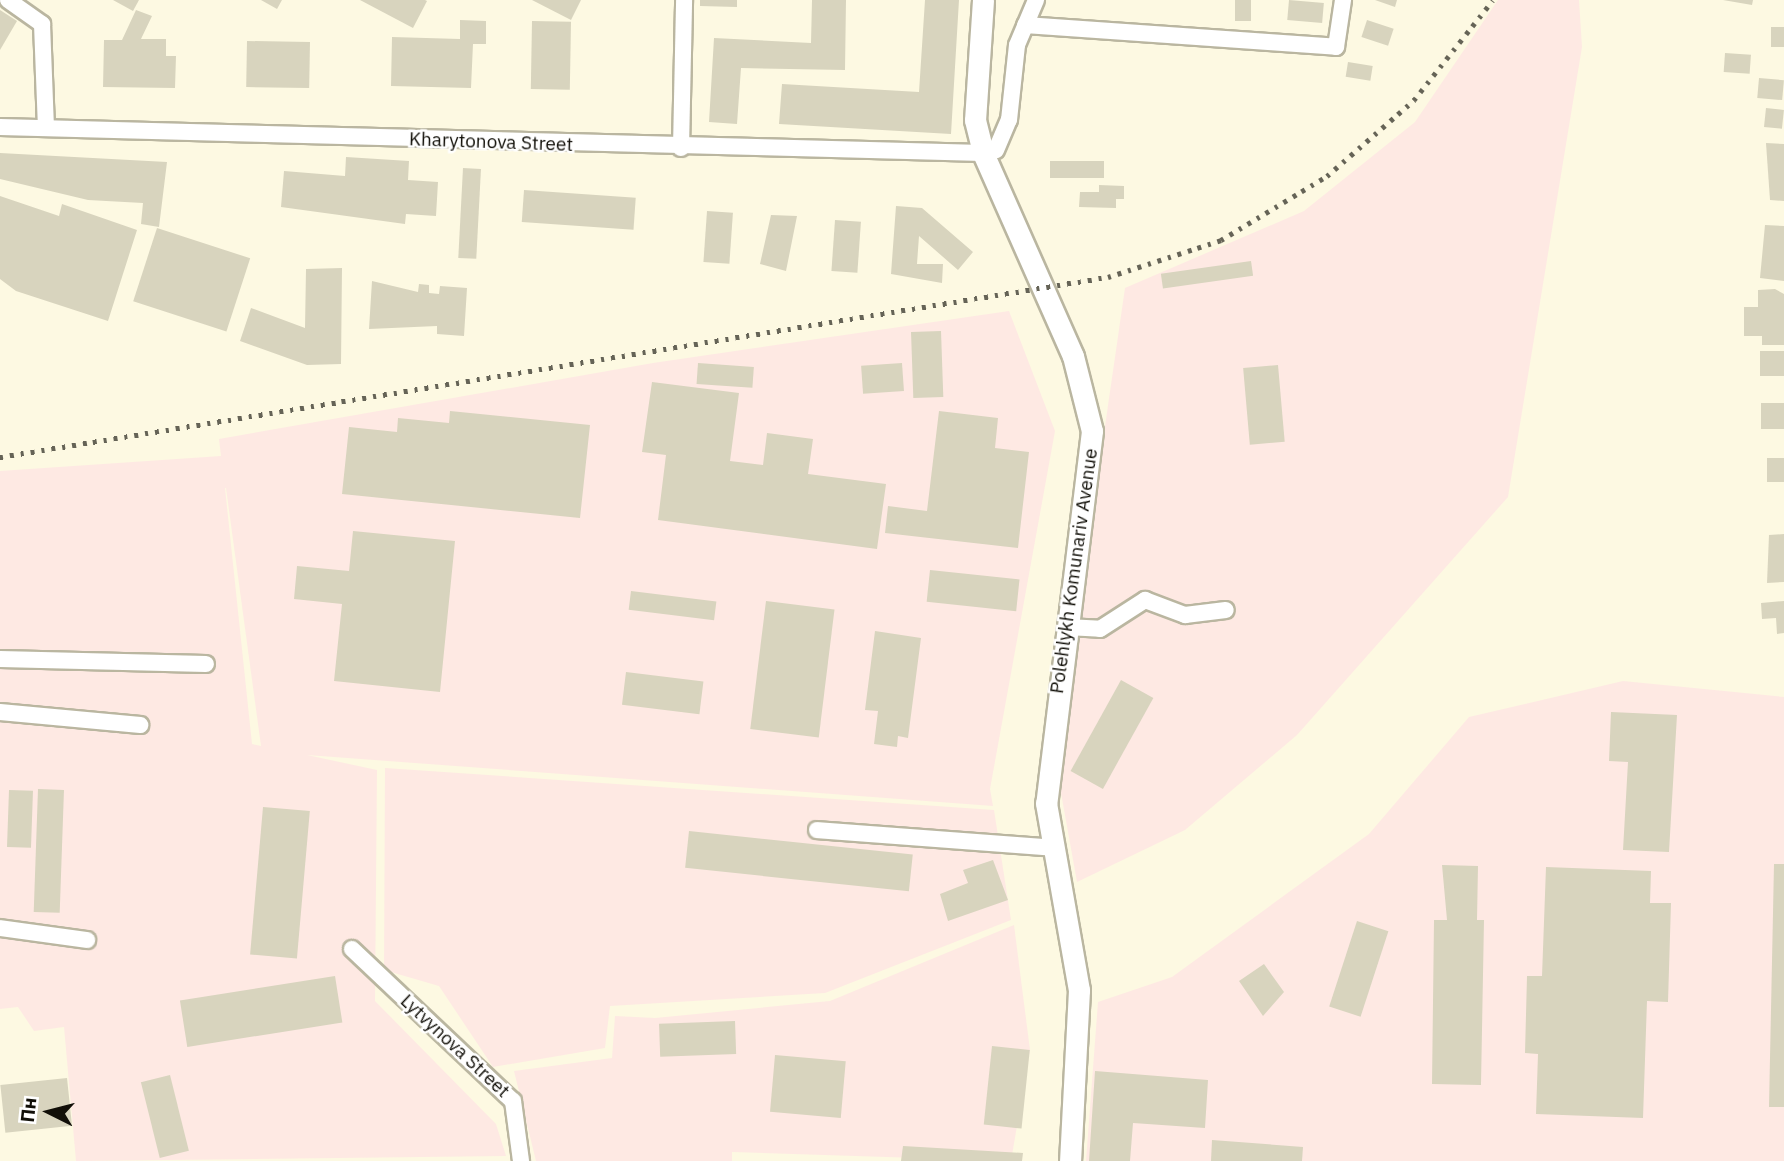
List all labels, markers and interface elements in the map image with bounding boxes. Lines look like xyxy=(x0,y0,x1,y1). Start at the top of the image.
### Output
street label: Kharytonova Street xyxy=(409,128,573,156)
street label: Polehlykh Komunariv Avenue xyxy=(1045,447,1103,695)
street label: Lytvynova Street xyxy=(396,990,514,1102)
north arrow xyxy=(14,1077,84,1147)
text: Пн xyxy=(15,1096,41,1124)

